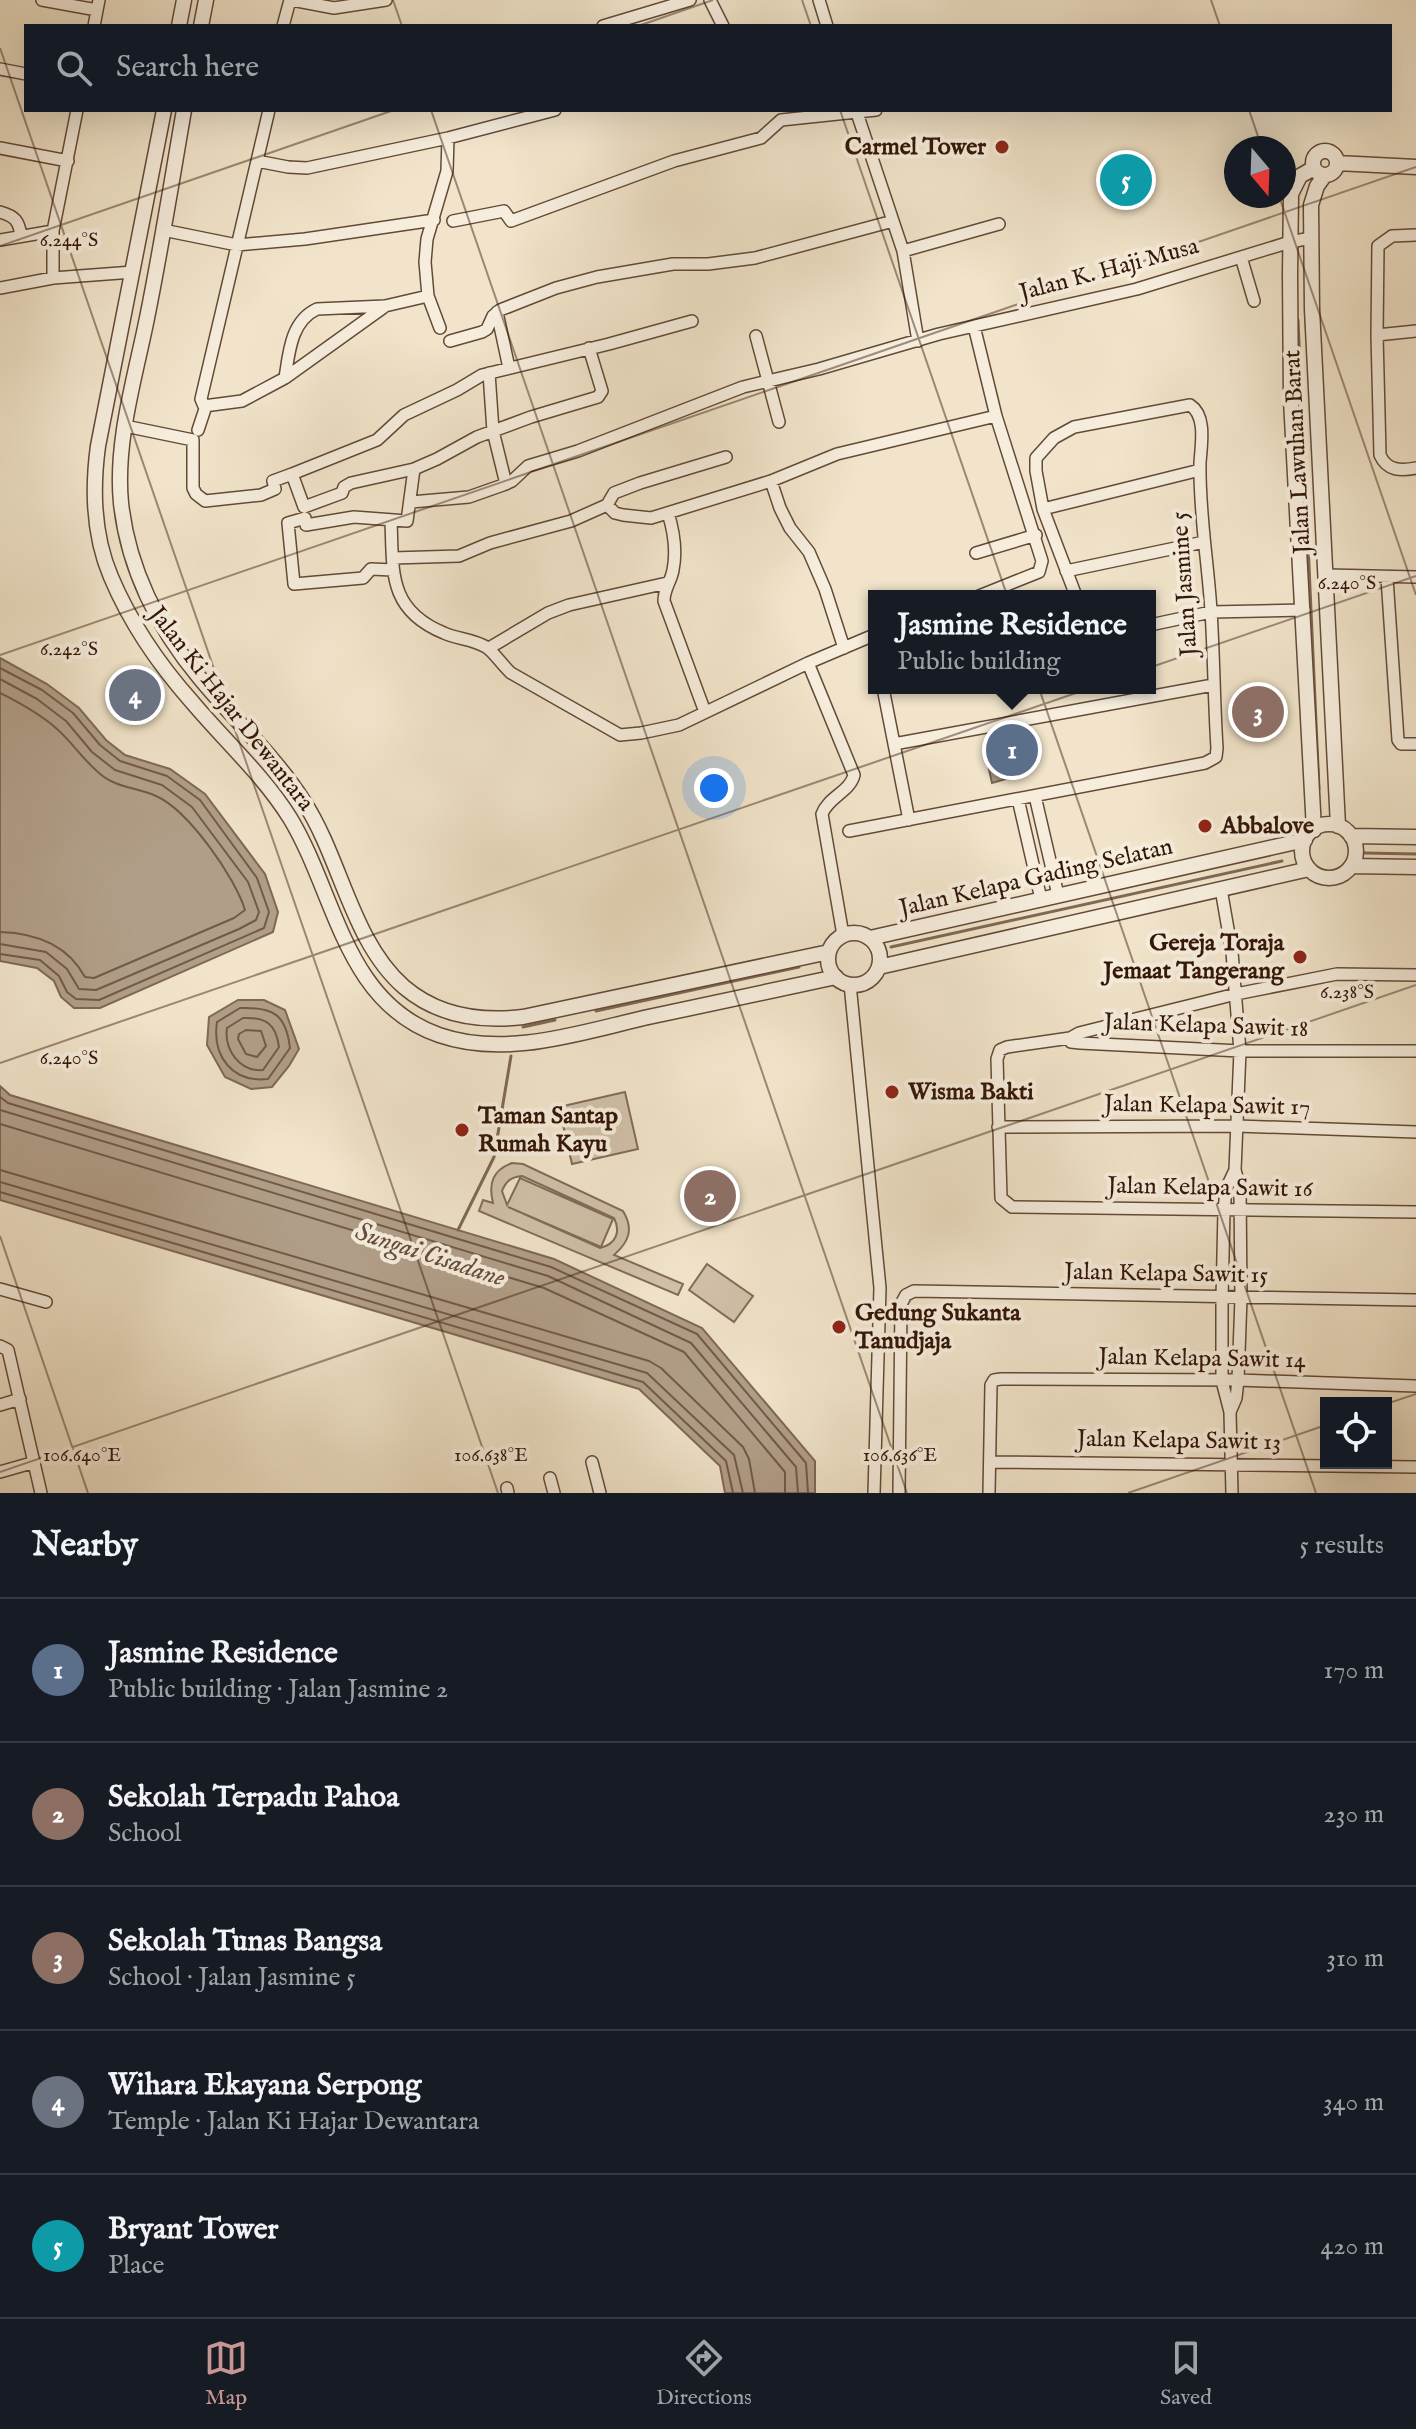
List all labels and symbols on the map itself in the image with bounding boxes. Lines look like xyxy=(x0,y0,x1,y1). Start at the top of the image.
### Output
place label: Carmel Tower xyxy=(845,132,986,163)
north arrow xyxy=(1224,136,1296,208)
marker: Carmel Tower xyxy=(993,138,1011,156)
pin: 5 xyxy=(1100,150,1152,210)
text: 6.244°S xyxy=(40,228,98,253)
street label: Jalan K. Haji Musa xyxy=(1013,231,1203,310)
street label: Jalan Lawuhan Barat xyxy=(1277,349,1319,558)
street label: Jalan Jasmine 5 xyxy=(1164,510,1206,660)
text: 6.240°S xyxy=(1318,571,1376,596)
street label: Jalan Ki Hajar Dewantara xyxy=(140,598,321,818)
text: 6.242°S xyxy=(40,637,98,662)
pin: 4 xyxy=(109,665,161,725)
pin: 3 xyxy=(1232,682,1284,742)
pin: 1 xyxy=(986,720,1038,780)
your location xyxy=(694,768,734,808)
place label: Abbalove xyxy=(1220,811,1314,842)
marker: Abbalove xyxy=(1196,817,1214,835)
street label: Jalan Kelapa Gading Selatan xyxy=(893,831,1176,925)
place label: Gereja Toraja Jemaat Tangerang xyxy=(1100,928,1285,987)
marker: Gereja Toraja Jemaat Tangerang xyxy=(1291,948,1309,966)
text: 6.238°S xyxy=(1320,980,1374,1005)
street label: Jalan Kelapa Sawit 18 xyxy=(1100,1007,1309,1045)
text: 6.240°S xyxy=(40,1046,98,1071)
place label: Wisma Bakti xyxy=(907,1077,1034,1108)
marker: Wisma Bakti xyxy=(883,1083,901,1101)
street label: Jalan Kelapa Sawit 17 xyxy=(1100,1089,1311,1123)
place label: Taman Santap Rumah Kayu xyxy=(477,1101,618,1160)
marker: Taman Santap Rumah Kayu xyxy=(453,1121,471,1139)
pin: 2 xyxy=(684,1166,736,1226)
street label: Jalan Kelapa Sawit 16 xyxy=(1104,1171,1314,1205)
water label: Sungai Cisadane xyxy=(351,1215,509,1296)
street label: Jalan Kelapa Sawit 15 xyxy=(1061,1257,1269,1291)
place label: Gedung Sukanta Tanudjaja xyxy=(854,1298,1021,1357)
marker: Gedung Sukanta Tanudjaja xyxy=(830,1318,848,1336)
street label: Jalan Kelapa Sawit 14 xyxy=(1095,1342,1306,1376)
street label: Jalan Kelapa Sawit 13 xyxy=(1074,1424,1281,1458)
text: 106.640°E xyxy=(43,1443,121,1468)
text: 106.638°E xyxy=(454,1443,528,1468)
text: 106.636°E xyxy=(863,1443,937,1468)

